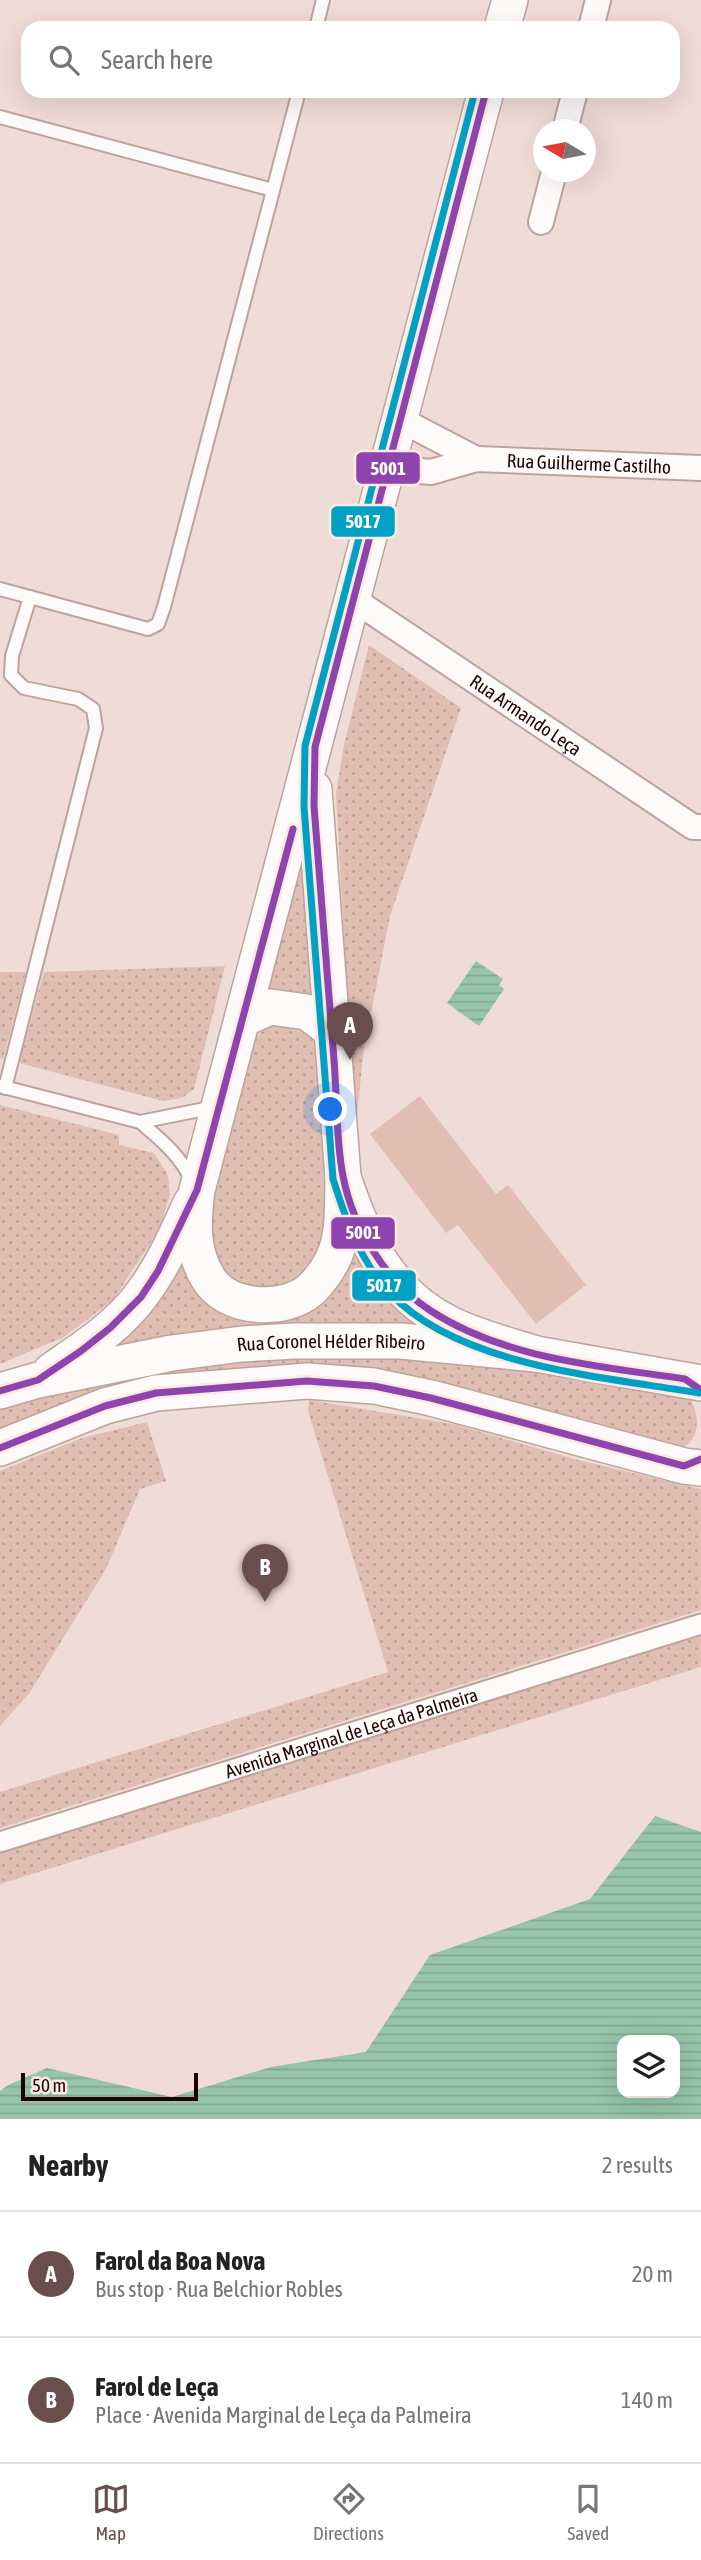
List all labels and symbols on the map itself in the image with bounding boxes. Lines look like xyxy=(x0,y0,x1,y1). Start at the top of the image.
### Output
north arrow xyxy=(533,119,596,182)
street label: Rua Guilherme Castilho xyxy=(506,449,672,478)
line badge: 5001 xyxy=(355,451,421,485)
text: 5001 xyxy=(370,457,406,479)
line badge: 5017 xyxy=(330,505,396,538)
text: 5017 xyxy=(345,510,381,532)
street label: Rua Armando Leça xyxy=(466,670,586,760)
pin: A xyxy=(327,1002,373,1060)
your location xyxy=(313,1092,347,1126)
line badge: 5001 xyxy=(330,1216,396,1250)
text: 5001 xyxy=(345,1221,381,1243)
line badge: 5017 xyxy=(351,1269,417,1302)
text: 5017 xyxy=(366,1274,402,1296)
street label: Rua Coronel Hélder Ribeiro xyxy=(236,1330,426,1356)
pin: B xyxy=(242,1544,288,1602)
street label: Avenida Marginal de Leça da Palmeira xyxy=(222,1683,480,1782)
scale bar xyxy=(21,2070,198,2102)

